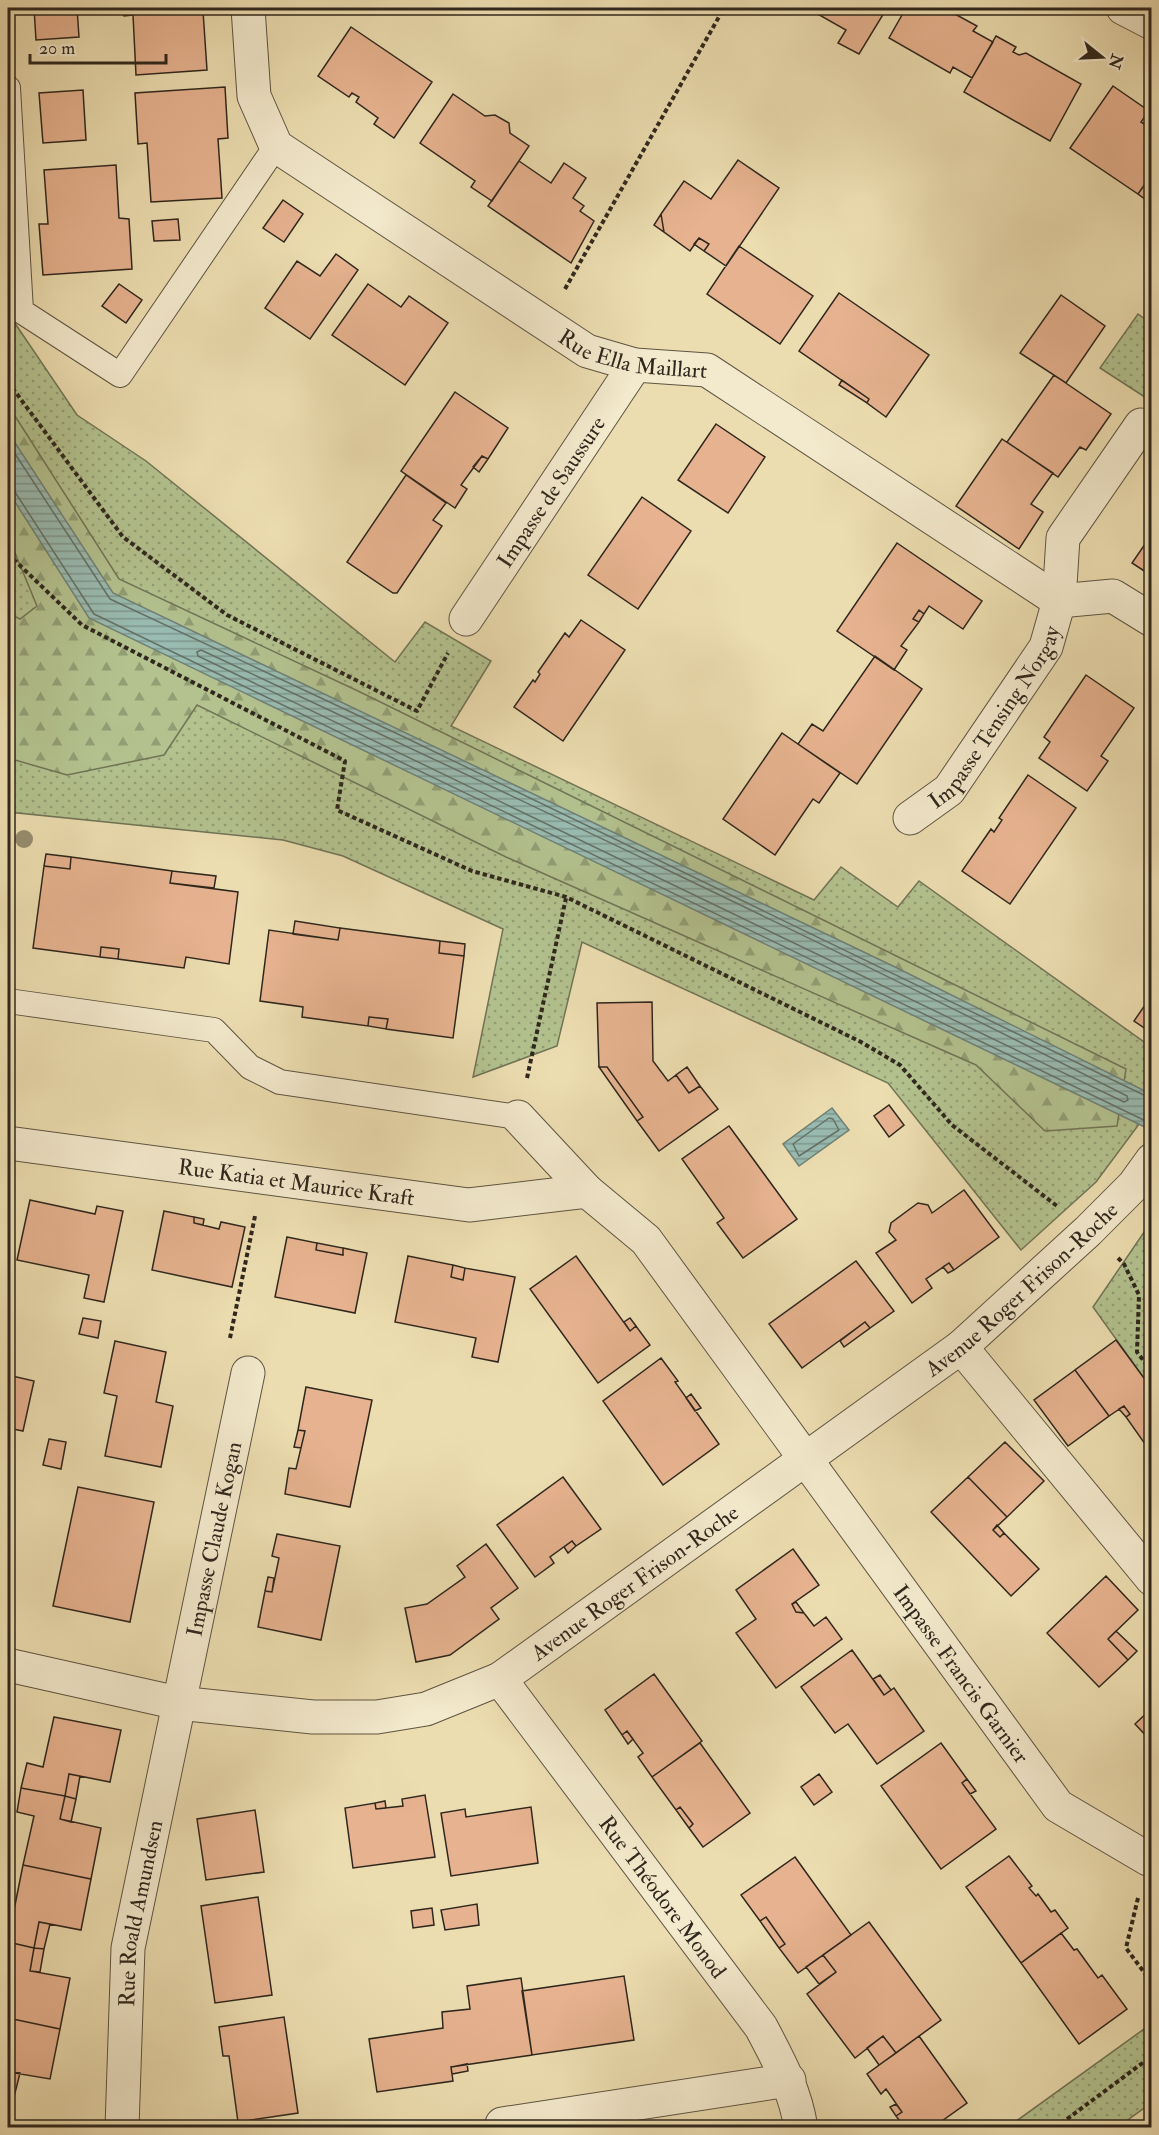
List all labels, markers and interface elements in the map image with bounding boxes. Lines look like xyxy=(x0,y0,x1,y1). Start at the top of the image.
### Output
scale bar xyxy=(30,27,166,65)
north arrow xyxy=(1072,27,1132,87)
text: 20 m xyxy=(39,37,75,60)
text: N xyxy=(1103,50,1127,72)
street label: Rue Ella Maillart xyxy=(553,323,708,385)
street label: Impasse de Saussure xyxy=(491,411,612,573)
street label: Impasse Tensing Norgay xyxy=(923,622,1066,815)
street label: Rue Katia et Maurice Kraft xyxy=(176,1153,416,1213)
street label: Avenue Roger Frison-Roche xyxy=(919,1196,1124,1384)
street label: Impasse Claude Kogan xyxy=(180,1439,248,1639)
street label: Avenue Roger Frison-Roche xyxy=(525,1499,744,1668)
street label: Impasse Francis Garnier xyxy=(887,1579,1036,1770)
street label: Rue Théodore Monod xyxy=(592,1810,733,1984)
street label: Rue Roald Amundsen xyxy=(113,1817,169,2007)

